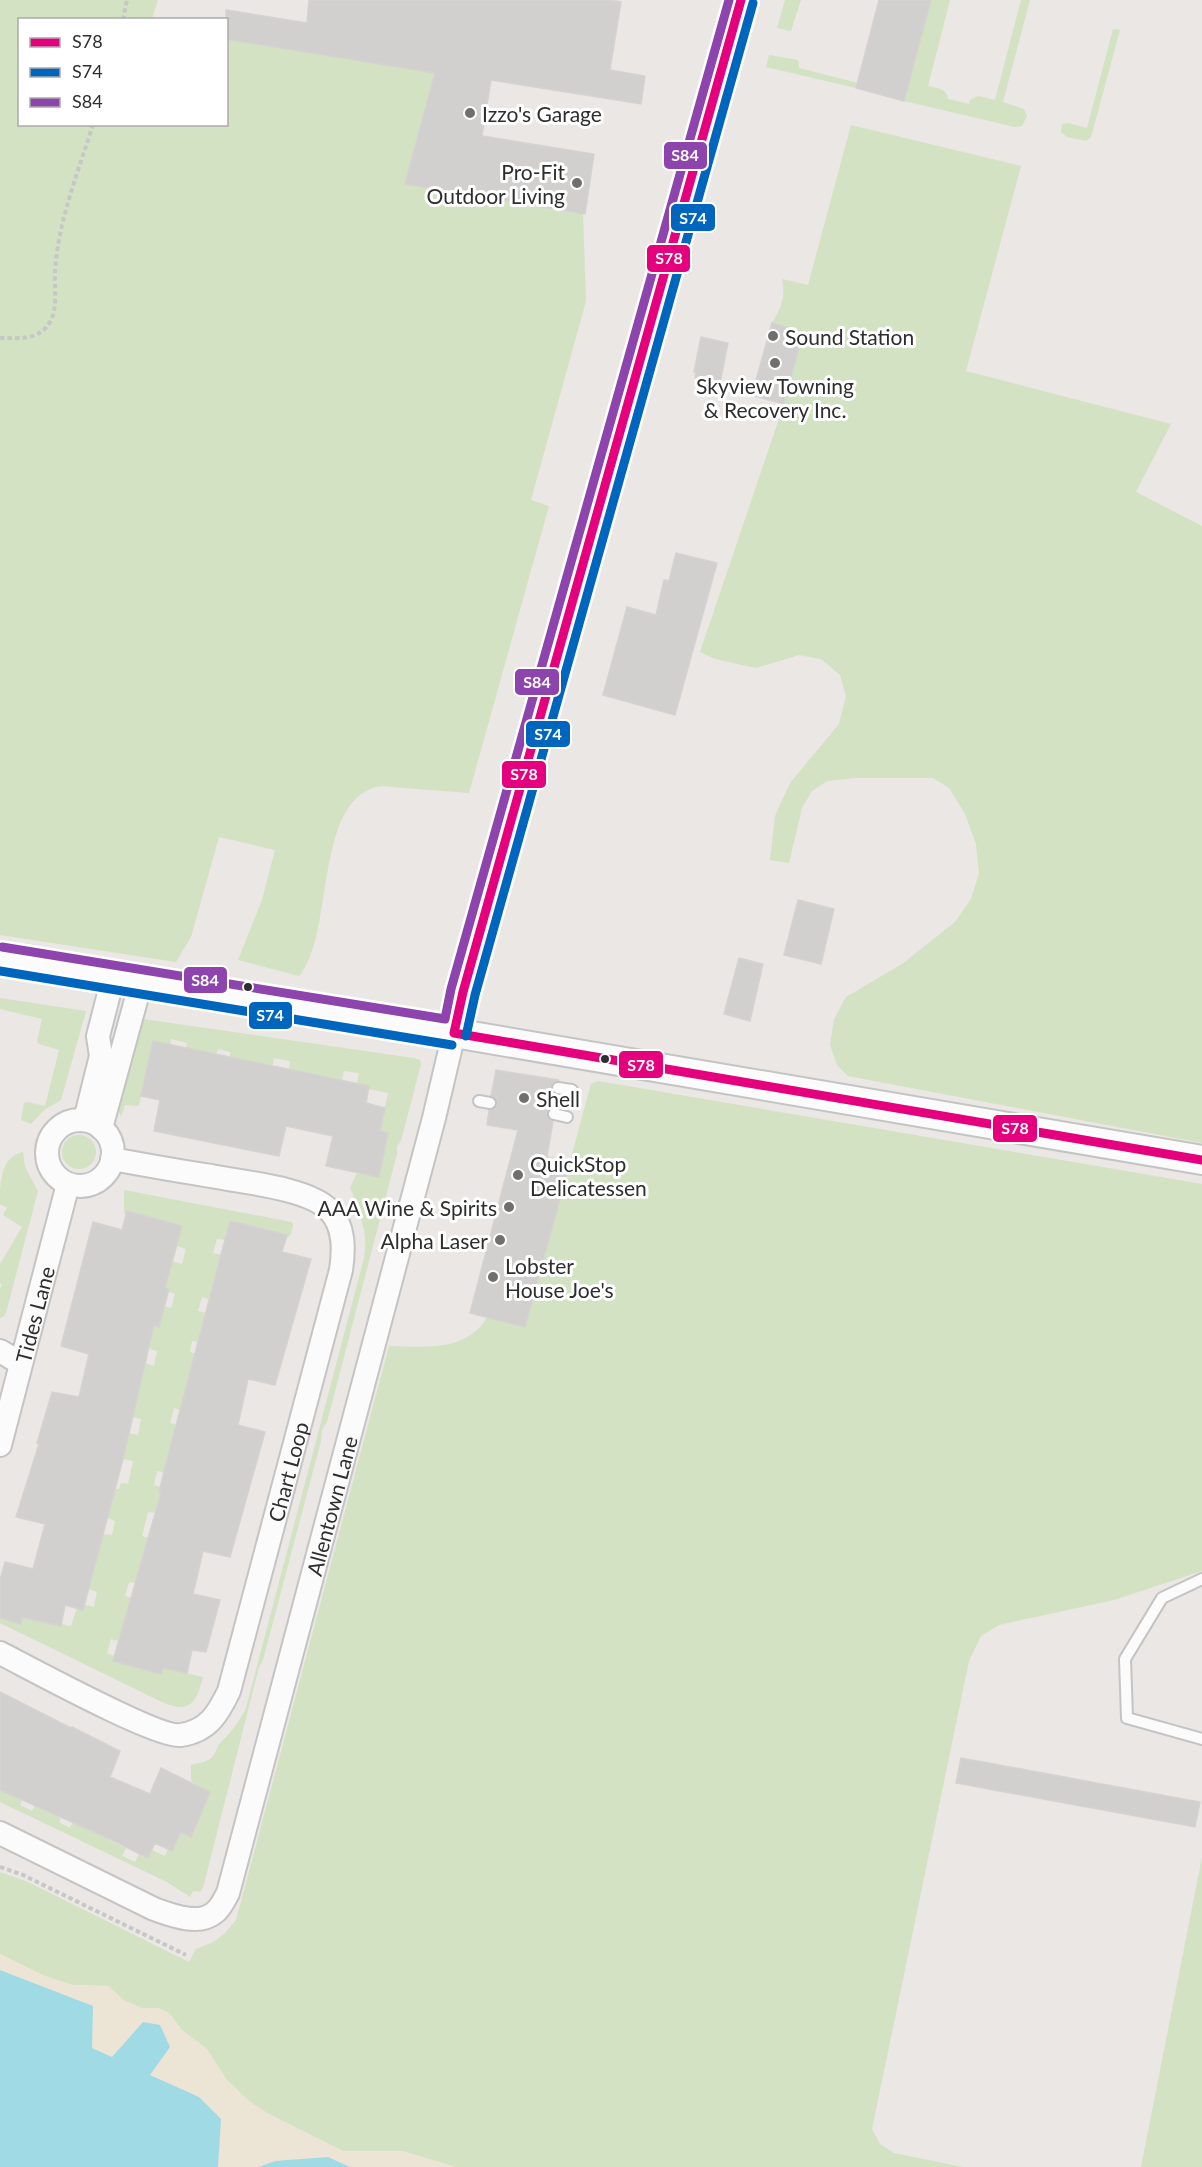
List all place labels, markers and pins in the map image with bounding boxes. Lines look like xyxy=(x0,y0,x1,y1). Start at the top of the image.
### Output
place label: Izzo's Garage xyxy=(482,101,602,126)
marker: Izzo's Garage xyxy=(463,106,477,120)
place label: Pro-Fit Outdoor Living xyxy=(427,159,565,208)
marker: Pro-Fit Outdoor Living xyxy=(570,176,584,190)
place label: Sound Station xyxy=(785,324,914,349)
marker: Sound Station xyxy=(766,329,780,343)
marker: Skyview Towning & Recovery Inc. xyxy=(768,356,782,370)
place label: Skyview Towning & Recovery Inc. xyxy=(696,373,854,422)
unlabelled marker xyxy=(242,981,254,993)
unlabelled marker xyxy=(599,1053,611,1065)
place label: Shell xyxy=(536,1086,580,1111)
marker: Shell xyxy=(517,1091,531,1105)
place label: QuickStop Delicatessen xyxy=(530,1151,647,1200)
marker: QuickStop Delicatessen xyxy=(511,1168,525,1182)
place label: AAA Wine & Spirits xyxy=(317,1195,497,1220)
marker: AAA Wine & Spirits xyxy=(502,1200,516,1214)
place label: Alpha Laser xyxy=(381,1228,488,1253)
marker: Alpha Laser xyxy=(493,1233,507,1247)
place label: Lobster House Joe's xyxy=(505,1253,614,1302)
marker: Lobster House Joe's xyxy=(486,1270,500,1284)

